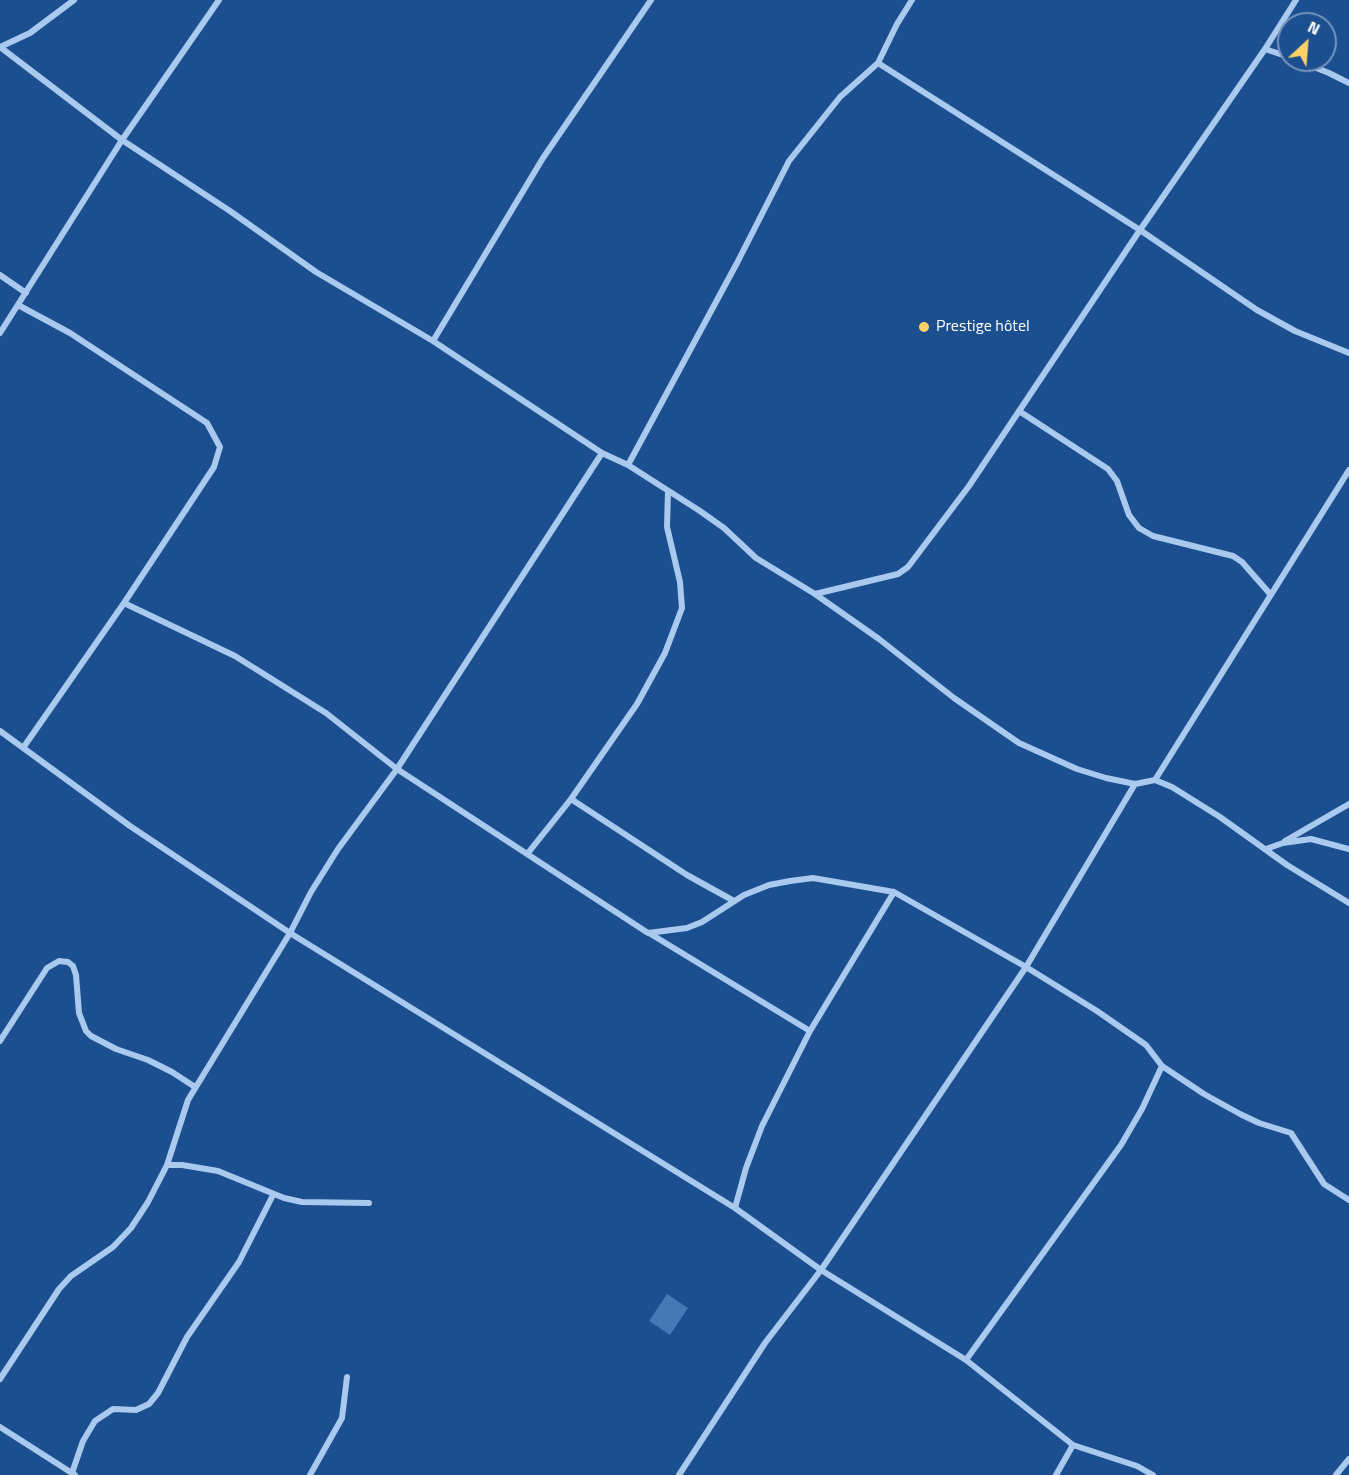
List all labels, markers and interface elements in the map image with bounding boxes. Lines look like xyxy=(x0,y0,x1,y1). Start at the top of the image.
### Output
north arrow xyxy=(1277,12,1337,72)
text: N xyxy=(1304,14,1324,41)
place label: Prestige hôtel xyxy=(936,317,1030,337)
marker: Prestige hôtel xyxy=(917,320,931,334)

